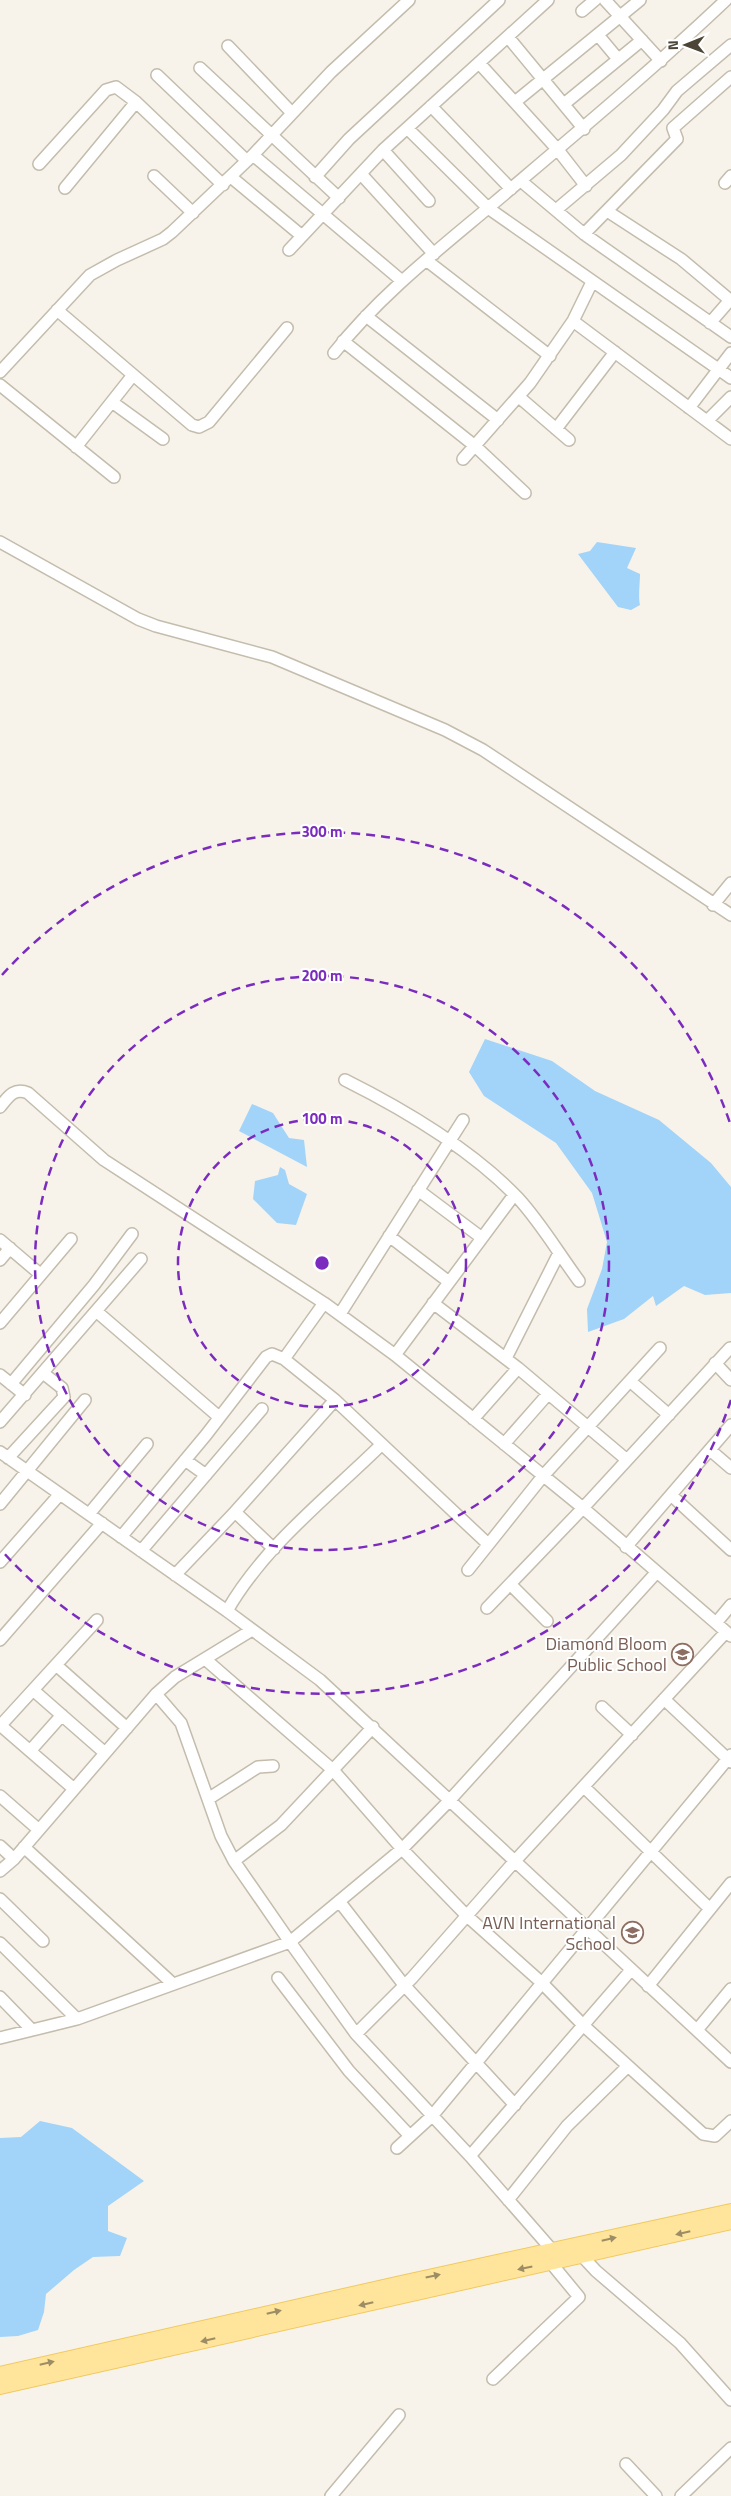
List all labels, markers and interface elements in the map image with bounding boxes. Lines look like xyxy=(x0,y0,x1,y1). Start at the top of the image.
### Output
north arrow xyxy=(661,20,711,70)
text: N xyxy=(662,40,683,50)
text: 300 m xyxy=(301,820,343,843)
text: 200 m xyxy=(301,964,343,987)
text: 100 m xyxy=(301,1107,343,1130)
centre of rings xyxy=(313,1254,331,1272)
place label: Diamond Bloom Public School xyxy=(545,1630,667,1678)
school or university icon: Diamond Bloom Public School xyxy=(671,1642,695,1666)
place label: AVN International School xyxy=(482,1909,616,1957)
school or university icon: AVN International School xyxy=(620,1921,644,1945)
one-way arrow xyxy=(676,2229,691,2237)
one-way arrow xyxy=(601,2235,616,2243)
one-way arrow xyxy=(516,2265,532,2273)
one-way arrow xyxy=(425,2272,440,2280)
one-way arrow xyxy=(359,2300,374,2308)
one-way arrow xyxy=(267,2308,282,2316)
one-way arrow xyxy=(200,2336,215,2344)
one-way arrow xyxy=(40,2359,55,2367)

